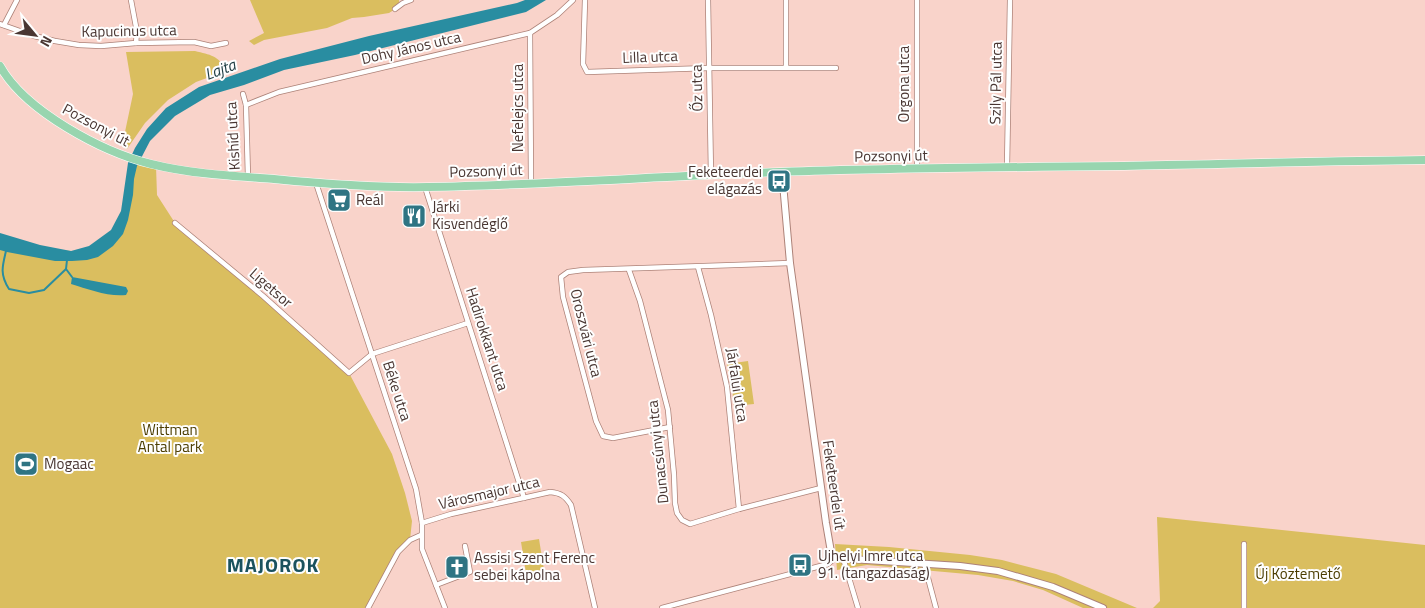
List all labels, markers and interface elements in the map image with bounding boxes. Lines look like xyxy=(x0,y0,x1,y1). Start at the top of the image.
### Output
north arrow xyxy=(10,10,60,60)
street label: Kapucinus utca xyxy=(81,18,177,43)
street label: Dohy János utca xyxy=(359,25,463,70)
text: N xyxy=(35,32,58,51)
street label: Szily Pál utca xyxy=(983,41,1008,124)
street label: Lilla utca xyxy=(622,44,679,69)
street label: Orgona utca xyxy=(892,45,915,122)
water label: Lajta xyxy=(201,52,240,86)
street label: Nefelejcs utca xyxy=(506,63,529,152)
street label: Őz utca xyxy=(685,64,708,112)
street label: Pozsonyi út xyxy=(58,97,135,152)
street label: Kishíd utca xyxy=(219,101,246,171)
street label: Pozsonyi út xyxy=(854,143,929,168)
street label: Pozsonyi út xyxy=(449,158,524,183)
place label: Feketeerdei elágazás xyxy=(688,160,762,200)
bus stop icon: Feketeerdei elágazás xyxy=(766,168,792,194)
supermarket icon: Reál xyxy=(326,187,352,213)
place label: Reál xyxy=(356,188,384,211)
place label: Járki Kisvendéglő xyxy=(432,195,508,235)
restaurant icon: Járki Kisvendéglő xyxy=(401,203,427,229)
street label: Ligetsor xyxy=(245,262,298,313)
street label: Hadirokkant utca xyxy=(460,284,515,394)
street label: Oroszvári utca xyxy=(564,286,609,380)
street label: Járfalui utca xyxy=(720,346,755,424)
street label: Béke utca xyxy=(377,358,418,424)
street label: Dunacsúnyi utca xyxy=(641,399,674,505)
park label: Wittman Antal park xyxy=(138,418,202,458)
street label: Feketeerdei út xyxy=(817,439,852,532)
sports icon: Mogaac xyxy=(13,451,39,477)
place label: Mogaac xyxy=(44,452,94,475)
street label: Városmajor utca xyxy=(436,470,542,515)
place label: Ujhelyi Imre utca 91. (tangazdaság) xyxy=(818,544,930,584)
place label: Assisi Szent Ferenc sebei kápolna xyxy=(474,546,595,586)
district label: MAJOROK xyxy=(227,549,319,580)
bus stop icon: Ujhelyi Imre utca 91. (tangazdaság) xyxy=(787,552,813,578)
church icon: Assisi Szent Ferenc sebei kápolna xyxy=(444,554,470,580)
park label: Új Köztemető xyxy=(1255,562,1341,585)

